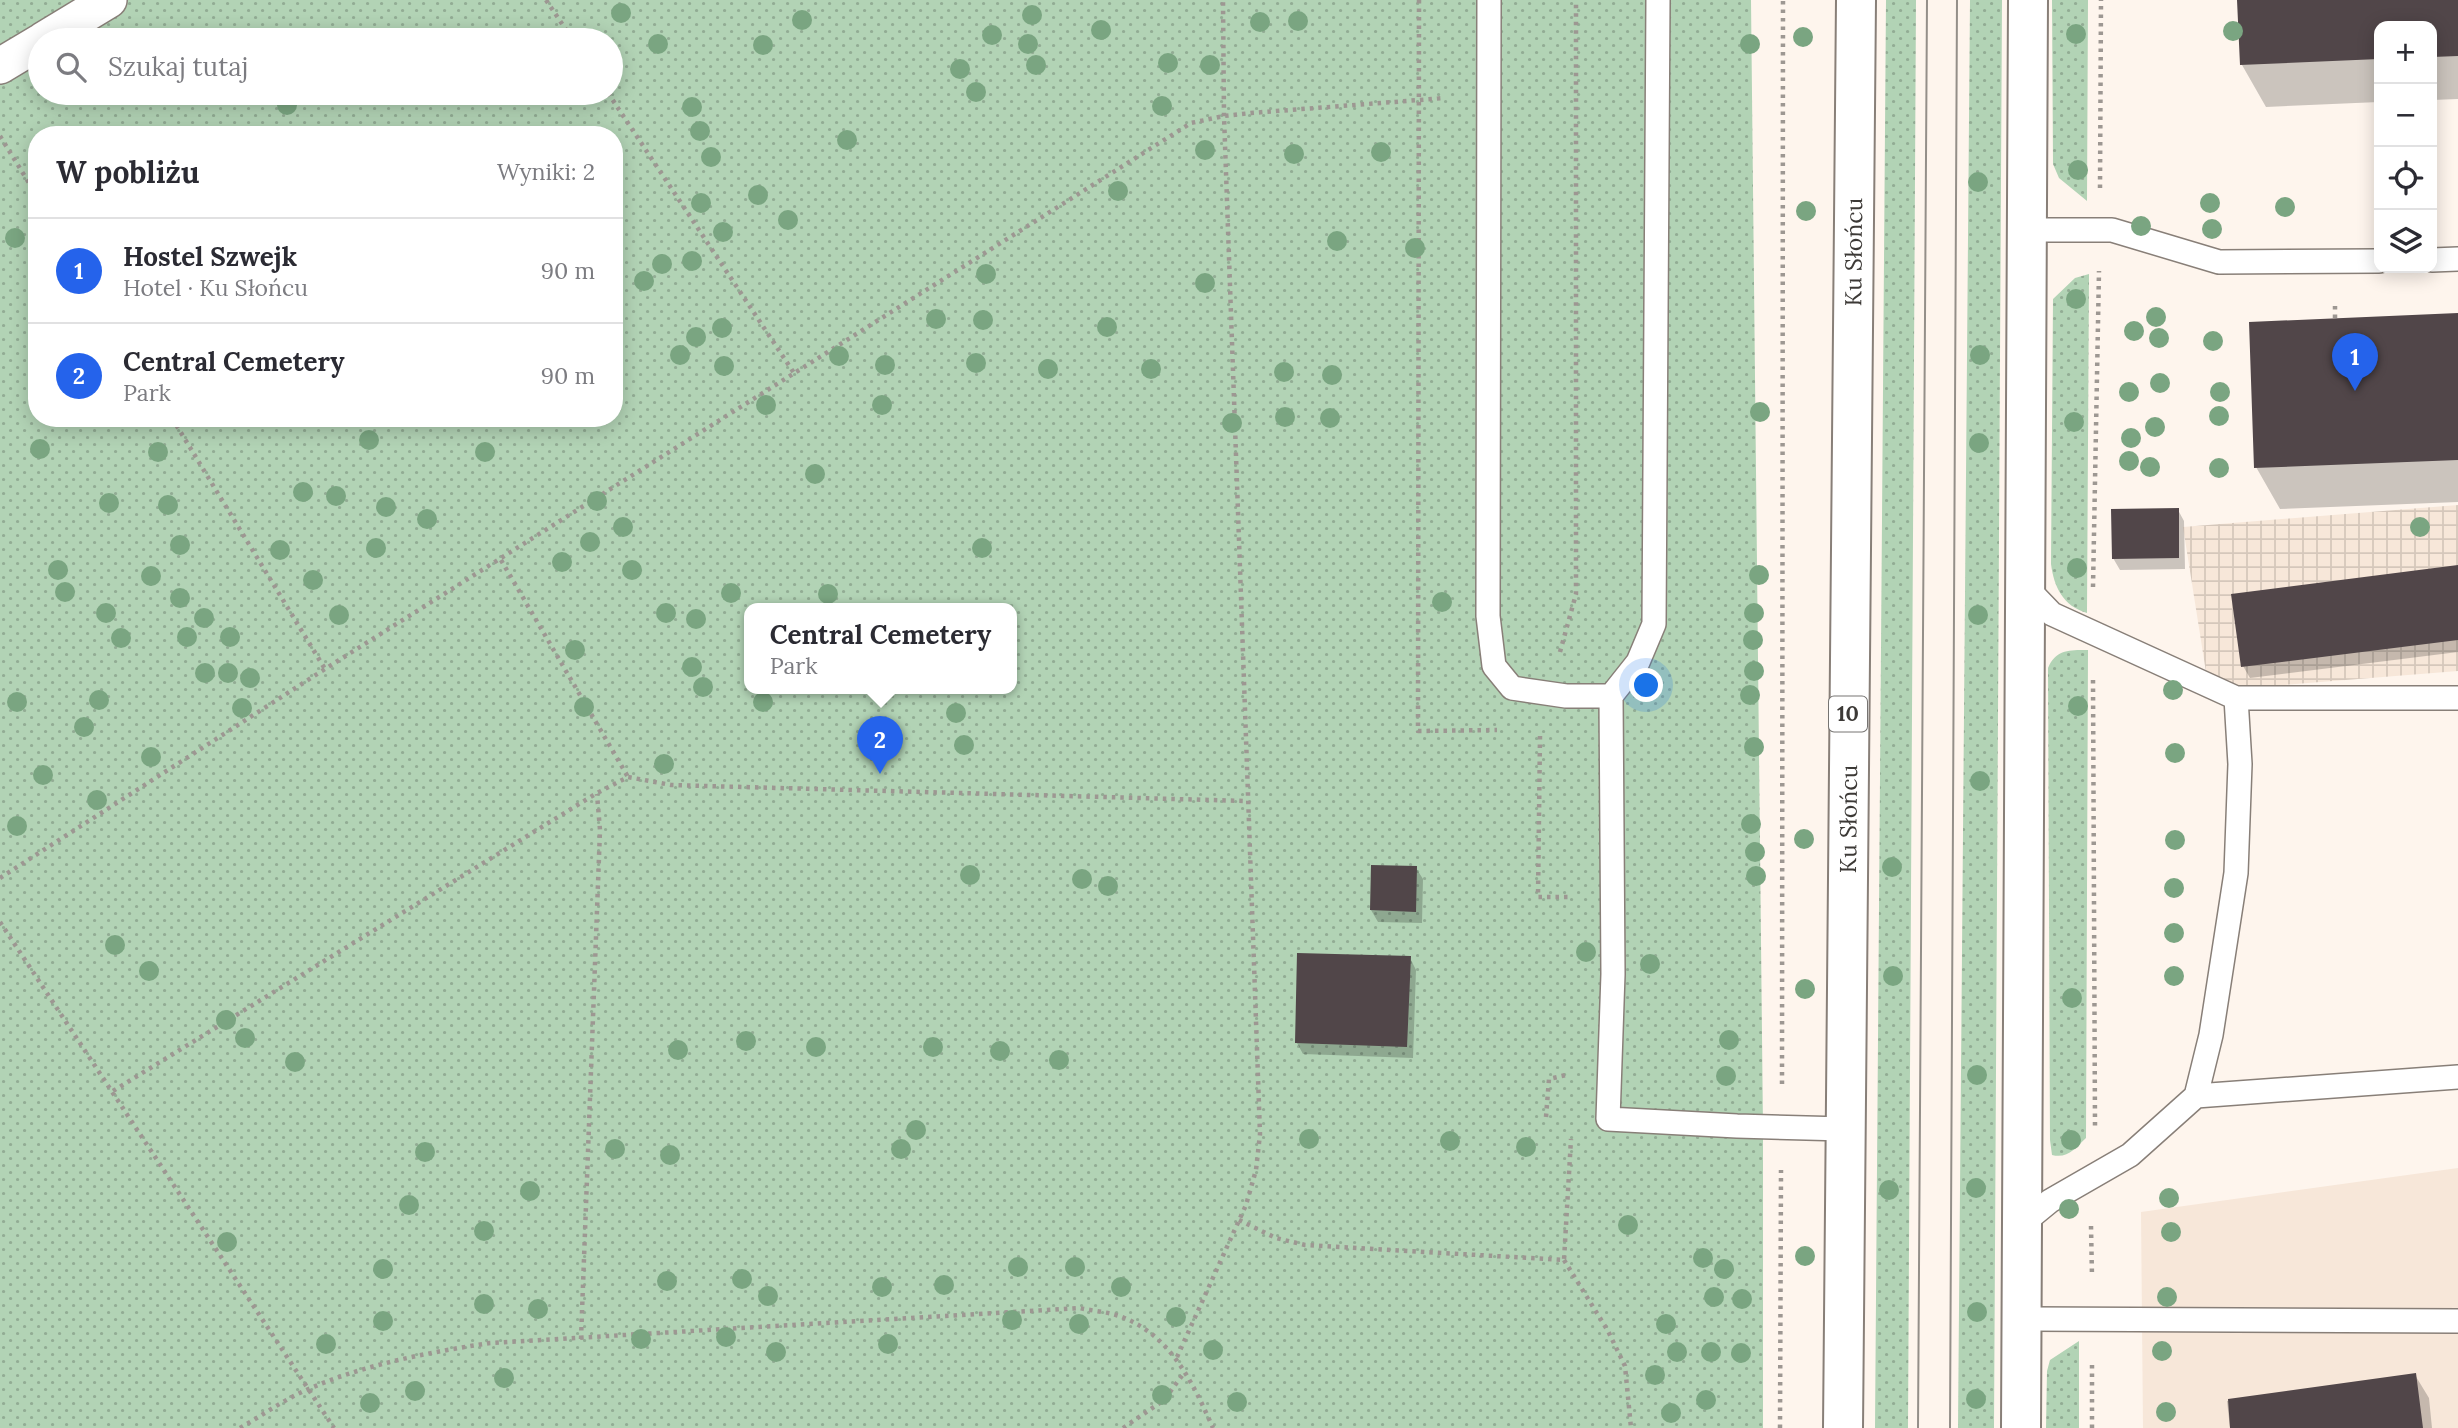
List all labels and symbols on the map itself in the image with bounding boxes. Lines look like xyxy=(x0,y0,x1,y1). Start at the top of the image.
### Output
street label: Ku Słońcu xyxy=(1838,197,1868,307)
pin: 1 xyxy=(2332,333,2378,391)
your location xyxy=(1629,668,1663,702)
road number: 10 xyxy=(1829,696,1867,732)
pin: 2 xyxy=(857,716,903,774)
street label: Ku Słońcu xyxy=(1833,764,1863,874)

